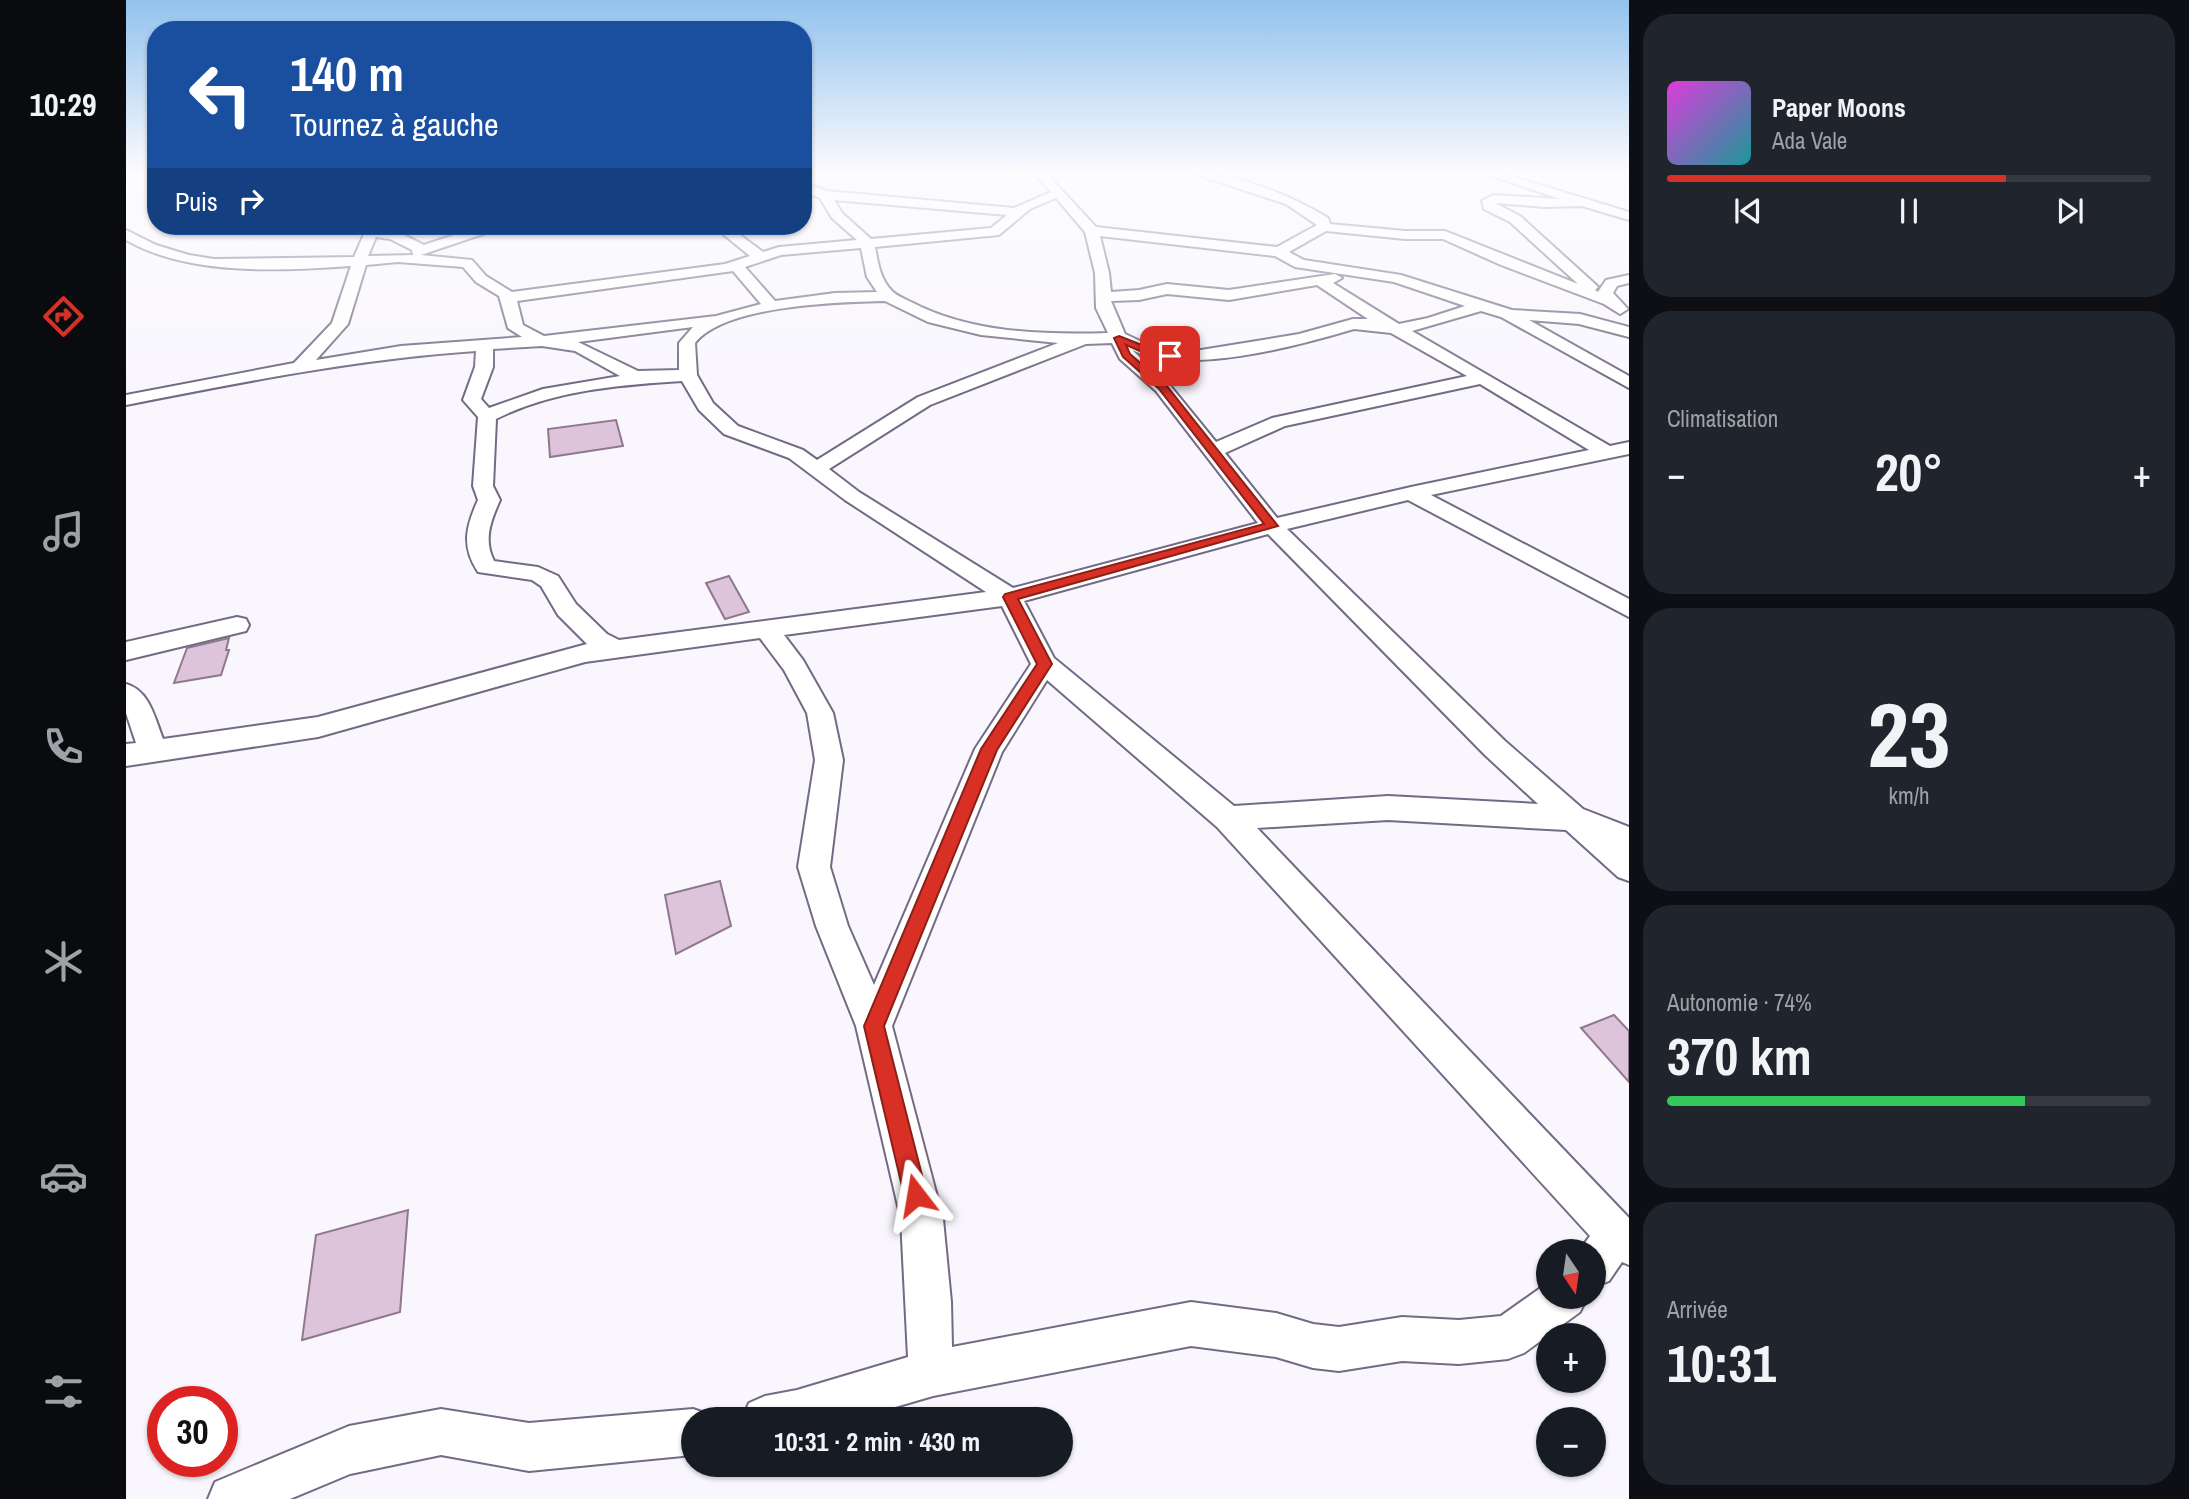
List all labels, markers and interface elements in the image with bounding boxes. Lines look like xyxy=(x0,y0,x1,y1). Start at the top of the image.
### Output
text: 140 m xyxy=(290,40,404,106)
icon: left xyxy=(175,49,266,140)
text: 10:29 xyxy=(29,83,97,126)
text: Paper Moons xyxy=(1772,90,1906,125)
text: Tournez à gauche xyxy=(290,103,499,146)
text: Ada Vale xyxy=(1772,125,1847,156)
icon: right xyxy=(232,182,270,220)
text: Puis xyxy=(175,184,218,219)
icon: previous xyxy=(1729,192,1767,230)
icon: pause xyxy=(1890,192,1928,230)
icon: next xyxy=(2051,192,2089,230)
icon: directions xyxy=(39,292,88,341)
pin xyxy=(1140,326,1200,386)
icon: arrive xyxy=(1151,337,1189,375)
text: Climatisation xyxy=(1667,403,1778,434)
text: 20° xyxy=(1875,437,1943,507)
text: − xyxy=(1667,448,1685,499)
text: + xyxy=(2133,448,2151,499)
icon: music xyxy=(39,507,88,556)
text: 23 xyxy=(1868,673,1951,795)
icon: phone xyxy=(39,722,88,771)
text: km/h xyxy=(1889,780,1929,811)
icon: climate xyxy=(39,937,88,986)
text: Autonomie · 74% xyxy=(1667,987,1812,1018)
text: 370 km xyxy=(1667,1021,1812,1091)
icon: car xyxy=(39,1152,88,1201)
position arrow xyxy=(879,1158,953,1232)
north arrow xyxy=(1536,1239,1606,1309)
map controls xyxy=(1536,1239,1606,1477)
text: Arrivée xyxy=(1667,1294,1728,1325)
button: + xyxy=(1536,1323,1606,1393)
text: 10:31 xyxy=(1667,1328,1776,1398)
icon: filters xyxy=(39,1367,88,1416)
speed limit sign: 30 xyxy=(147,1386,238,1477)
button: − xyxy=(1536,1407,1606,1477)
text: 10:31 · 2 min · 430 m xyxy=(774,1424,980,1459)

